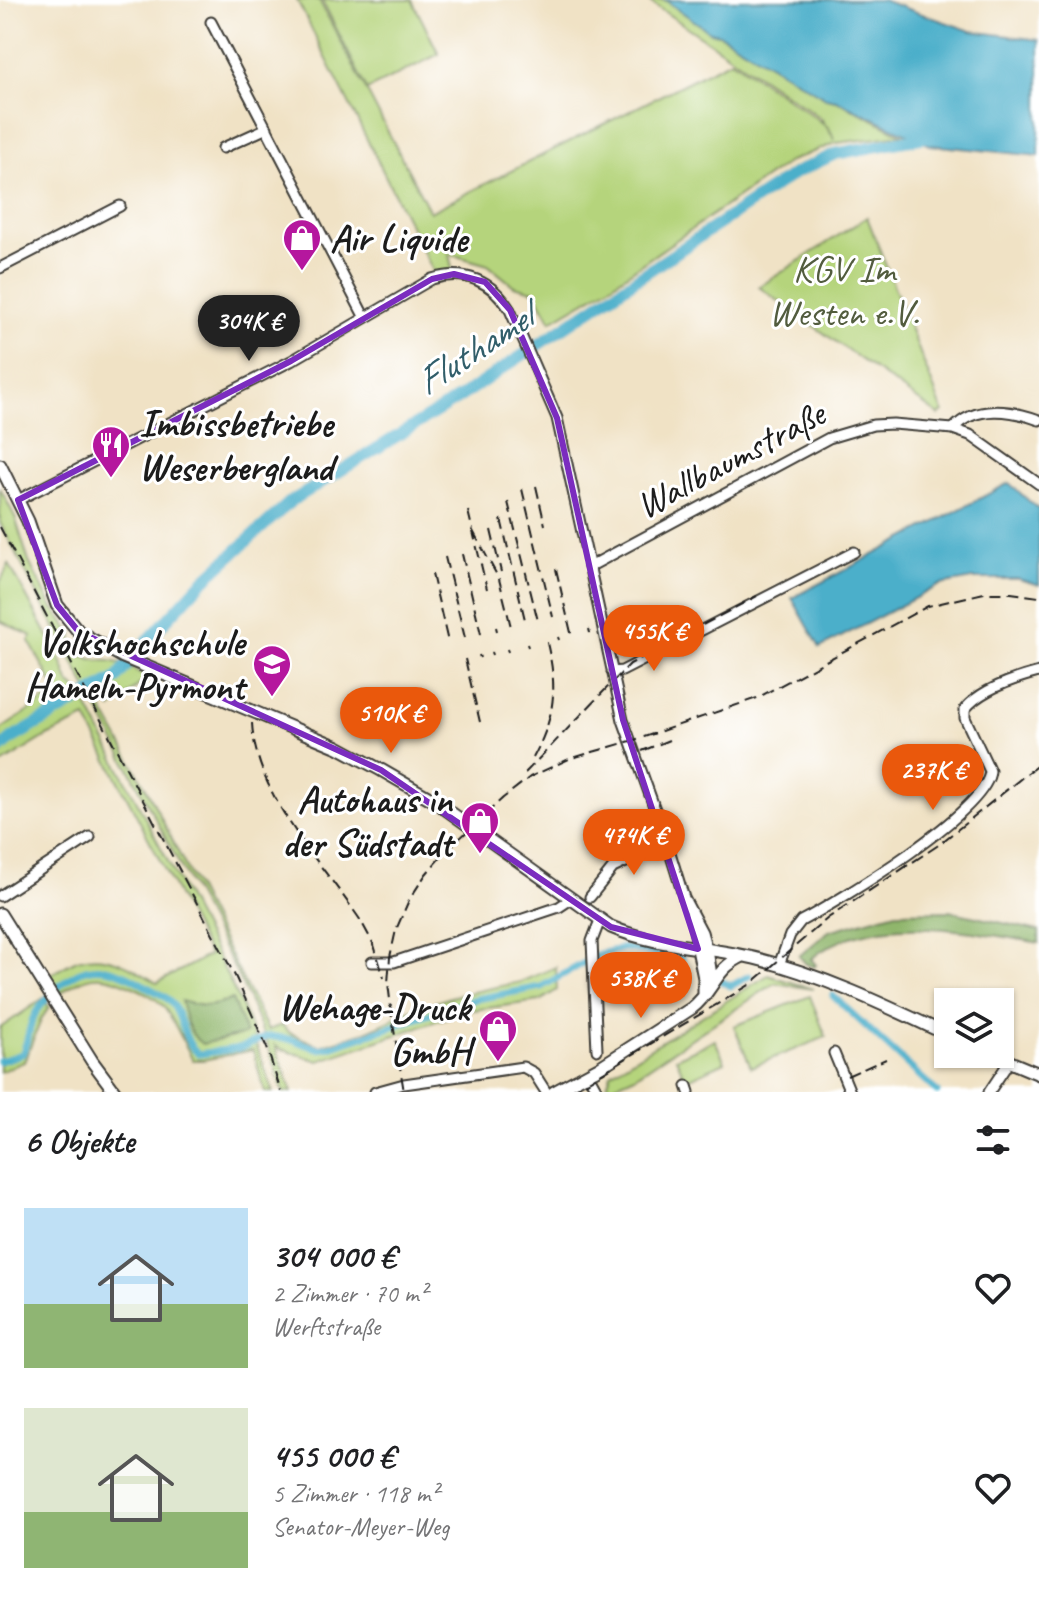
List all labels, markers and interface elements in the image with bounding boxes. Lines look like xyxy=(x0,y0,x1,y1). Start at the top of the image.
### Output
place label: Air Liquide xyxy=(330,215,470,262)
shop icon: Air Liquide xyxy=(281,217,323,272)
park label: KGV Im Westen e.V. xyxy=(769,245,920,336)
water label: Fluthamel xyxy=(405,287,552,406)
pin: 304K € xyxy=(184,295,314,363)
text: 304K € xyxy=(216,304,282,337)
street label: Wallbaumstraße xyxy=(628,389,835,529)
place label: Imbissbetriebe Weserbergland xyxy=(139,400,339,491)
restaurant icon: Imbissbetriebe Weserbergland xyxy=(90,424,132,479)
pin: 455K € xyxy=(589,605,719,673)
text: 455K € xyxy=(621,614,687,647)
place label: Volkshochschule Hameln-Pyrmont xyxy=(25,619,248,710)
school or university icon: Volkshochschule Hameln-Pyrmont xyxy=(251,643,293,698)
pin: 510K € xyxy=(326,687,456,755)
text: 510K € xyxy=(358,696,424,729)
pin: 237K € xyxy=(868,744,998,812)
text: 237K € xyxy=(900,753,966,786)
place label: Autohaus in der Südstadt xyxy=(282,776,456,867)
shop icon: Autohaus in der Südstadt xyxy=(459,800,501,855)
pin: 474K € xyxy=(569,809,699,877)
text: 474K € xyxy=(601,818,667,851)
pin: 538K € xyxy=(576,952,706,1020)
text: 538K € xyxy=(608,961,674,994)
place label: Wehage-Druck GmbH xyxy=(279,984,476,1075)
map controls xyxy=(934,988,1014,1068)
button: layers xyxy=(934,988,1014,1068)
shop icon: Wehage-Druck GmbH xyxy=(477,1008,519,1063)
icon: filters xyxy=(971,1118,1015,1162)
text: 6 Objekte xyxy=(24,1119,134,1162)
text: 304 000 € xyxy=(272,1234,396,1277)
icon: home xyxy=(88,1240,184,1336)
icon: heart xyxy=(971,1266,1015,1310)
text: 2 Zimmer · 70 m² xyxy=(272,1277,427,1310)
text: Werftstraße xyxy=(272,1310,380,1343)
text: 455 000 € xyxy=(272,1434,394,1477)
icon: home xyxy=(88,1440,184,1536)
icon: heart xyxy=(971,1466,1015,1510)
text: 5 Zimmer · 118 m² xyxy=(272,1477,438,1510)
text: Senator-Meyer-Weg xyxy=(272,1510,449,1543)

